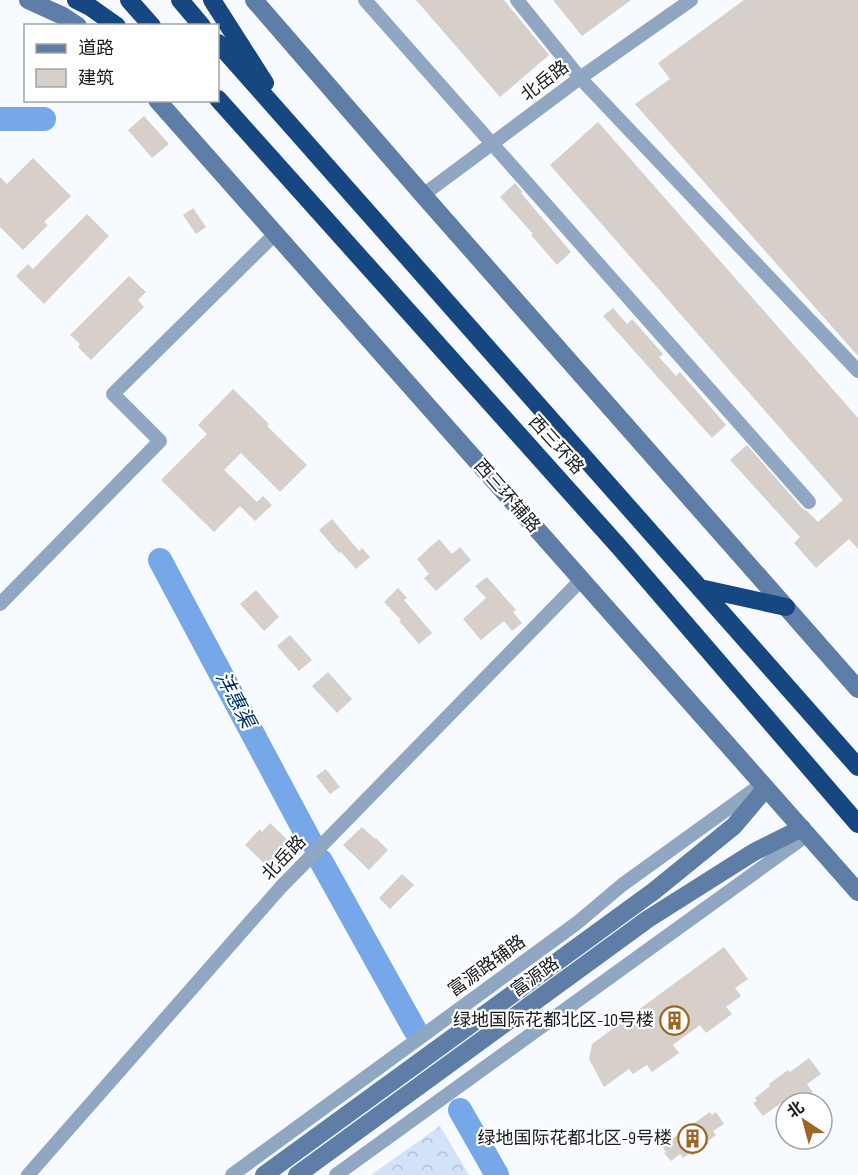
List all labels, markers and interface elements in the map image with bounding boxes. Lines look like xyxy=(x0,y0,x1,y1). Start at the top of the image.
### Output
legend xyxy=(24,24,219,102)
text: 道路 xyxy=(78,38,114,59)
street label: 北岳路 xyxy=(517,56,573,106)
text: 建筑 xyxy=(78,68,114,89)
street label: 西三环路 xyxy=(524,411,588,479)
street label: 西三环辅路 xyxy=(470,455,544,537)
water label: 沣惠渠 xyxy=(210,668,261,735)
street label: 北岳路 xyxy=(258,831,310,885)
street label: 富源路辅路 xyxy=(444,931,530,1001)
street label: 富源路 xyxy=(507,953,563,1001)
building icon: 绿地国际花都北区-10号楼 xyxy=(659,1004,691,1036)
place label: 绿地国际花都北区-10号楼 xyxy=(453,1010,654,1031)
north arrow xyxy=(774,1091,834,1151)
text: 北 xyxy=(784,1098,808,1122)
building icon: 绿地国际花都北区-9号楼 xyxy=(677,1122,709,1154)
place label: 绿地国际花都北区-9号楼 xyxy=(477,1128,672,1149)

